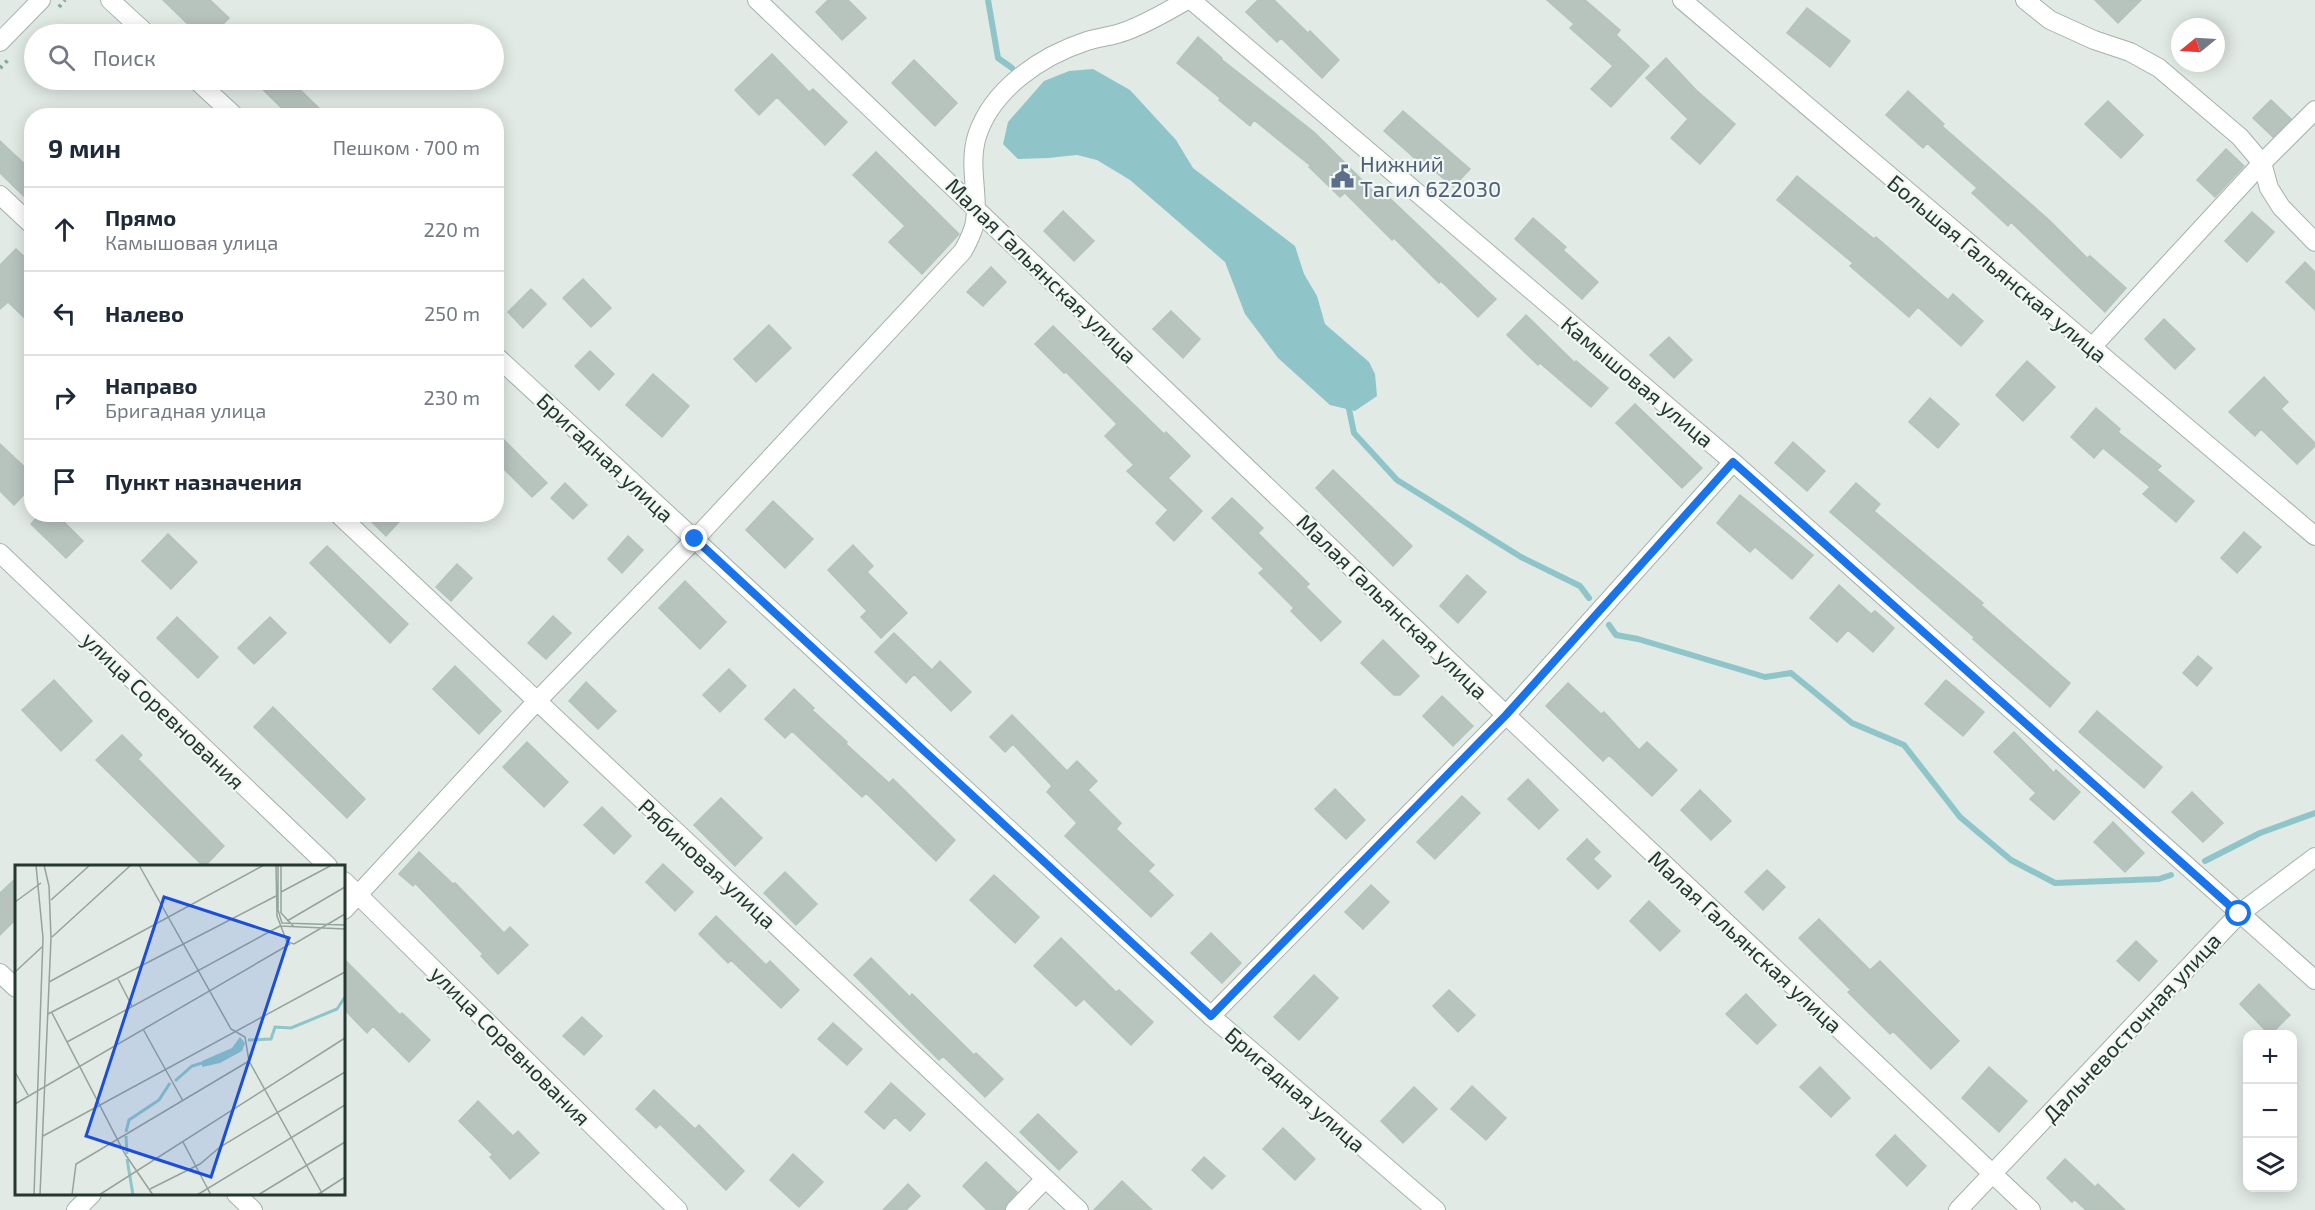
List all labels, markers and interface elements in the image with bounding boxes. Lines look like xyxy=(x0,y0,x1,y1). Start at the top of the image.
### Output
north arrow xyxy=(2171,18,2225,72)
search box xyxy=(24,24,504,90)
icon: search xyxy=(45,41,78,74)
text: Поиск xyxy=(93,44,156,70)
text: 9 мин xyxy=(48,132,121,163)
text: Пешком · 700 m xyxy=(333,135,480,159)
place label: Нижний Тагил 622030 xyxy=(1360,150,1501,201)
public building icon: Нижний Тагил 622030 xyxy=(1329,163,1355,189)
street label: Большая Гальянская улица xyxy=(1882,169,2113,368)
street label: Малая Гальянская улица xyxy=(940,172,1143,369)
text: Прямо xyxy=(105,204,176,230)
icon: ahead xyxy=(48,213,81,246)
text: 220 m xyxy=(423,217,480,241)
text: Камышовая улица xyxy=(105,230,278,254)
icon: left xyxy=(48,297,81,330)
text: Налево xyxy=(105,300,184,326)
text: 250 m xyxy=(424,301,480,325)
street label: Камышовая улица xyxy=(1556,310,1719,453)
text: Направо xyxy=(105,372,198,398)
icon: right xyxy=(48,381,81,414)
text: 230 m xyxy=(424,385,480,409)
street label: Бригадная улица xyxy=(532,387,680,528)
text: Бригадная улица xyxy=(105,398,266,422)
icon: arrive xyxy=(48,465,81,498)
text: Пункт назначения xyxy=(105,468,302,494)
street label: Малая Гальянская улица xyxy=(1291,508,1494,705)
route end xyxy=(681,525,707,551)
street label: улица Соревнования xyxy=(77,626,251,795)
street label: Рябиновая улица xyxy=(633,793,782,934)
street label: Малая Гальянская улица xyxy=(1643,844,1848,1038)
inset map xyxy=(15,865,345,1195)
route start xyxy=(2225,900,2251,926)
street label: Дальневосточная улица xyxy=(2036,927,2226,1128)
street label: улица Соревнования xyxy=(425,960,596,1131)
street label: Бригадная улица xyxy=(1220,1021,1371,1158)
map controls xyxy=(2243,1030,2297,1192)
button: + xyxy=(2243,1030,2297,1084)
button: − xyxy=(2243,1084,2297,1138)
button: layers xyxy=(2243,1138,2297,1192)

